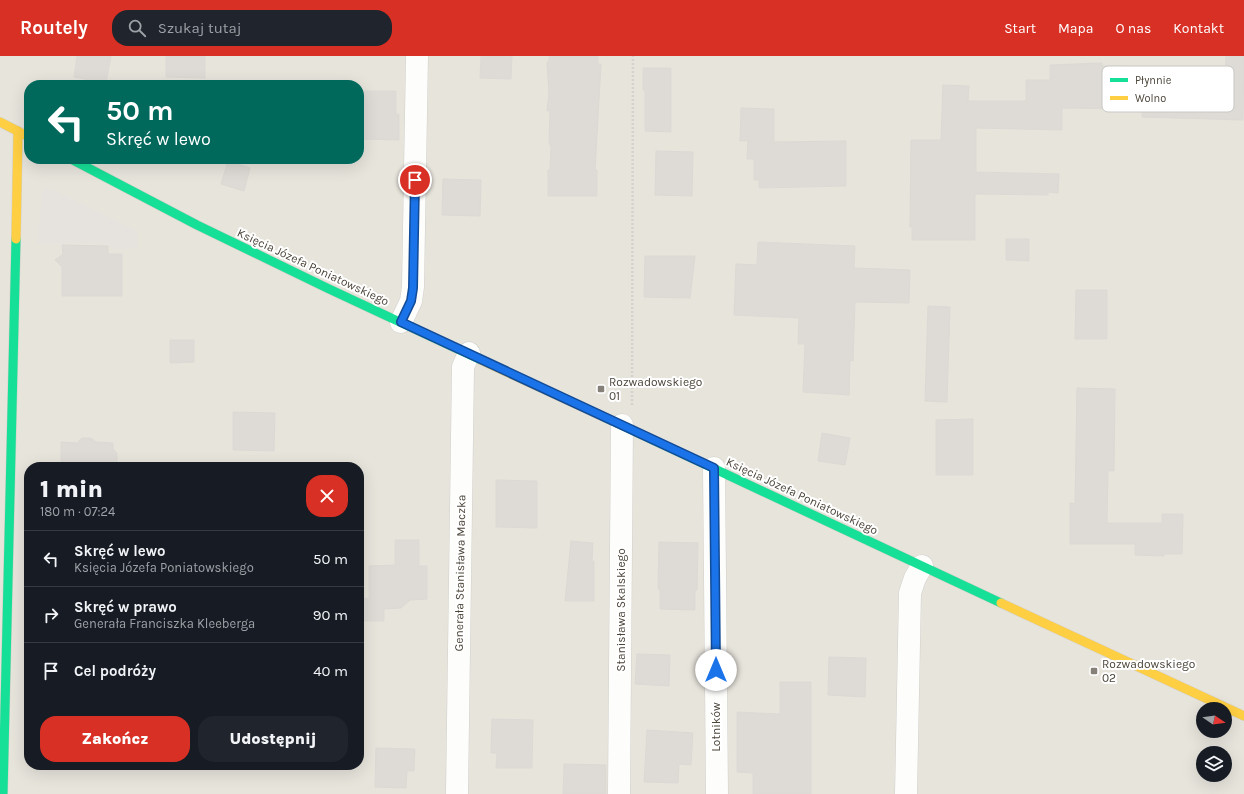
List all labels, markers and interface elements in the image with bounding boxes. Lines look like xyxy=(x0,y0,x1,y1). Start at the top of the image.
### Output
search box xyxy=(112,10,392,46)
text: Routely xyxy=(20,17,88,39)
icon: search xyxy=(126,17,148,39)
text: Szukaj tutaj xyxy=(158,19,241,37)
text: Start xyxy=(1004,20,1036,37)
text: Mapa xyxy=(1058,20,1093,37)
text: O nas xyxy=(1115,20,1151,37)
text: Kontakt xyxy=(1173,20,1224,37)
legend xyxy=(1102,66,1234,112)
text: Płynnie xyxy=(1135,74,1172,87)
text: Wolno xyxy=(1135,92,1166,105)
text: 50 m xyxy=(106,94,174,127)
icon: left xyxy=(40,96,92,148)
text: Skręć w lewo xyxy=(106,128,211,150)
pin xyxy=(398,163,432,197)
icon: arrive xyxy=(404,169,426,191)
street label: Księcia Józefa Poniatowskiego xyxy=(235,226,391,308)
place label: Rozwadowskiego 01 xyxy=(609,375,702,403)
marker: Rozwadowskiego 01 xyxy=(596,384,606,394)
street label: Księcia Józefa Poniatowskiego xyxy=(724,455,880,537)
text: 1 min xyxy=(40,475,103,503)
button: close xyxy=(306,475,348,517)
street label: Generała Stanisława Maczka xyxy=(452,495,468,651)
text: 180 m · 07:24 xyxy=(40,504,115,519)
text: Skręć w lewo xyxy=(74,542,166,560)
icon: left xyxy=(40,548,62,570)
street label: Stanisława Skalskiego xyxy=(614,548,628,672)
text: 50 m xyxy=(313,550,348,568)
text: Księcia Józefa Poniatowskiego xyxy=(74,560,254,575)
text: Skręć w prawo xyxy=(74,598,177,616)
icon: right xyxy=(40,604,62,626)
text: 90 m xyxy=(313,606,348,624)
text: Generała Franciszka Kleeberga xyxy=(74,616,255,631)
position arrow xyxy=(695,649,737,691)
place label: Rozwadowskiego 02 xyxy=(1102,657,1195,685)
icon: arrive xyxy=(40,660,62,682)
text: Cel podróży xyxy=(74,662,156,680)
text: 40 m xyxy=(313,662,348,680)
marker: Rozwadowskiego 02 xyxy=(1089,666,1099,676)
street label: Lotników xyxy=(709,702,723,752)
north arrow xyxy=(1196,702,1232,738)
map controls xyxy=(1196,702,1232,782)
button: Zakończ xyxy=(40,716,190,762)
button: Udostępnij xyxy=(198,716,348,762)
button: layers xyxy=(1196,746,1232,782)

